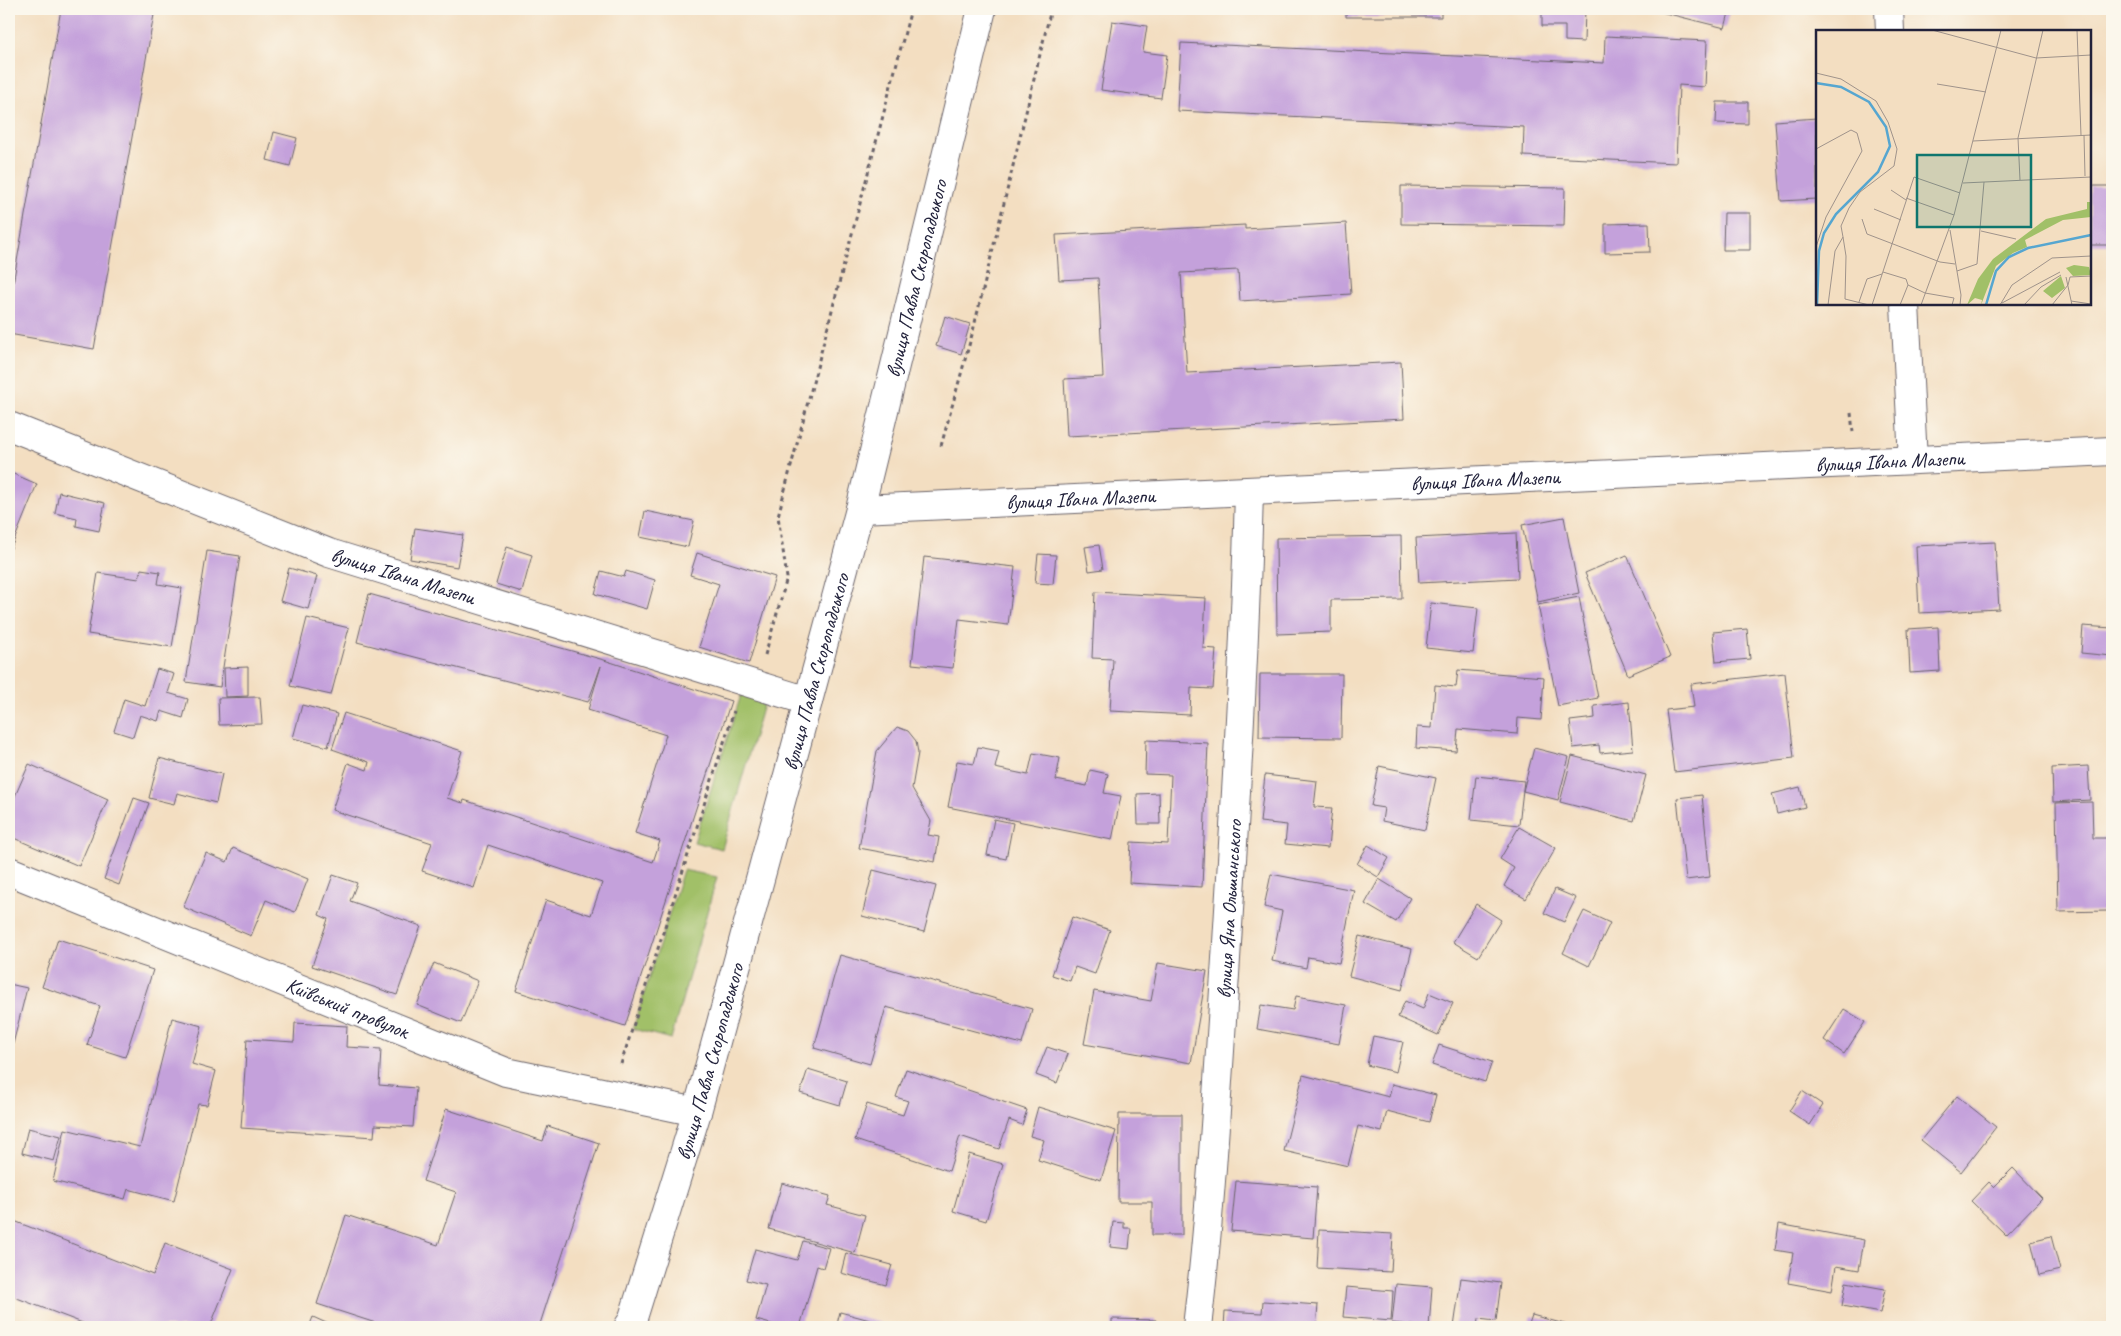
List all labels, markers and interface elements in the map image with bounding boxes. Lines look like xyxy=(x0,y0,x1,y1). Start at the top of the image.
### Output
inset map xyxy=(1816,30,2091,305)
street label: вулиця Павла Скоропадського xyxy=(880,175,953,380)
street label: вулиця Івана Мазепи xyxy=(1815,445,1967,478)
street label: вулиця Івана Мазепи xyxy=(1410,464,1562,496)
street label: вулиця Івана Мазепи xyxy=(1006,482,1158,515)
street label: вулиця Івана Мазепи xyxy=(328,541,480,611)
street label: вулиця Павла Скоропадського xyxy=(777,569,855,773)
street label: вулиця Яна Ольшанського xyxy=(1210,818,1248,999)
street label: вулиця Павла Скоропадського xyxy=(670,959,750,1163)
street label: Київський провулок xyxy=(282,971,415,1045)

